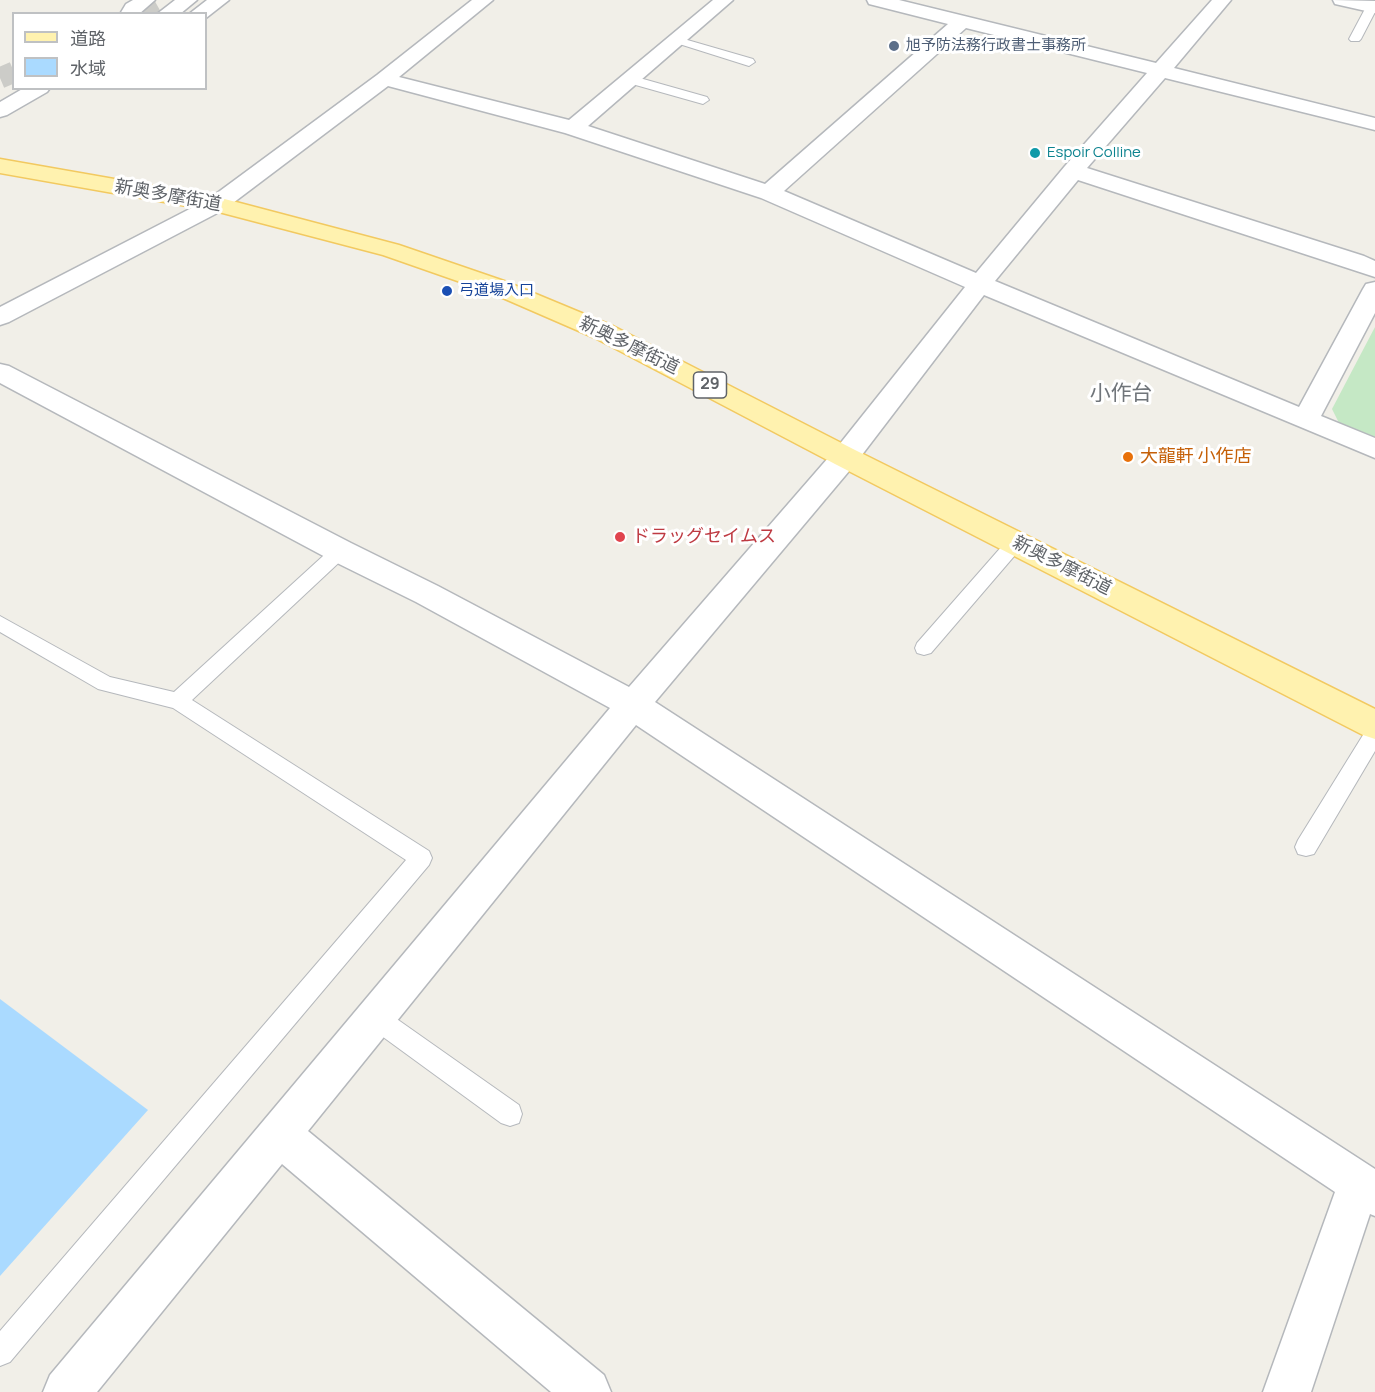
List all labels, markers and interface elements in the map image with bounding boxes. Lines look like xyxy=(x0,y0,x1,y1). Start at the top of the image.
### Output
legend xyxy=(12,12,207,90)
text: 道路 xyxy=(70,26,106,50)
place label: 旭予防法務行政書士事務所 xyxy=(906,37,1086,55)
marker: 旭予防法務行政書士事務所 xyxy=(887,39,901,53)
text: 水域 xyxy=(70,56,106,80)
place label: Espoir Colline xyxy=(1047,144,1141,162)
marker: Espoir Colline xyxy=(1028,146,1042,160)
street label: 新奥多摩街道 xyxy=(113,176,223,216)
place label: 弓道場入口 xyxy=(459,282,534,300)
marker: 弓道場入口 xyxy=(440,284,454,298)
street label: 新奥多摩街道 xyxy=(576,313,682,379)
road number: 29 xyxy=(694,372,726,398)
district label: 小作台 xyxy=(1090,381,1152,407)
place label: 大龍軒 小作店 xyxy=(1140,446,1252,468)
marker: 大龍軒 小作店 xyxy=(1121,450,1135,464)
place label: ドラッグセイムス xyxy=(632,526,776,548)
marker: ドラッグセイムス xyxy=(613,530,627,544)
street label: 新奥多摩街道 xyxy=(1009,532,1115,600)

